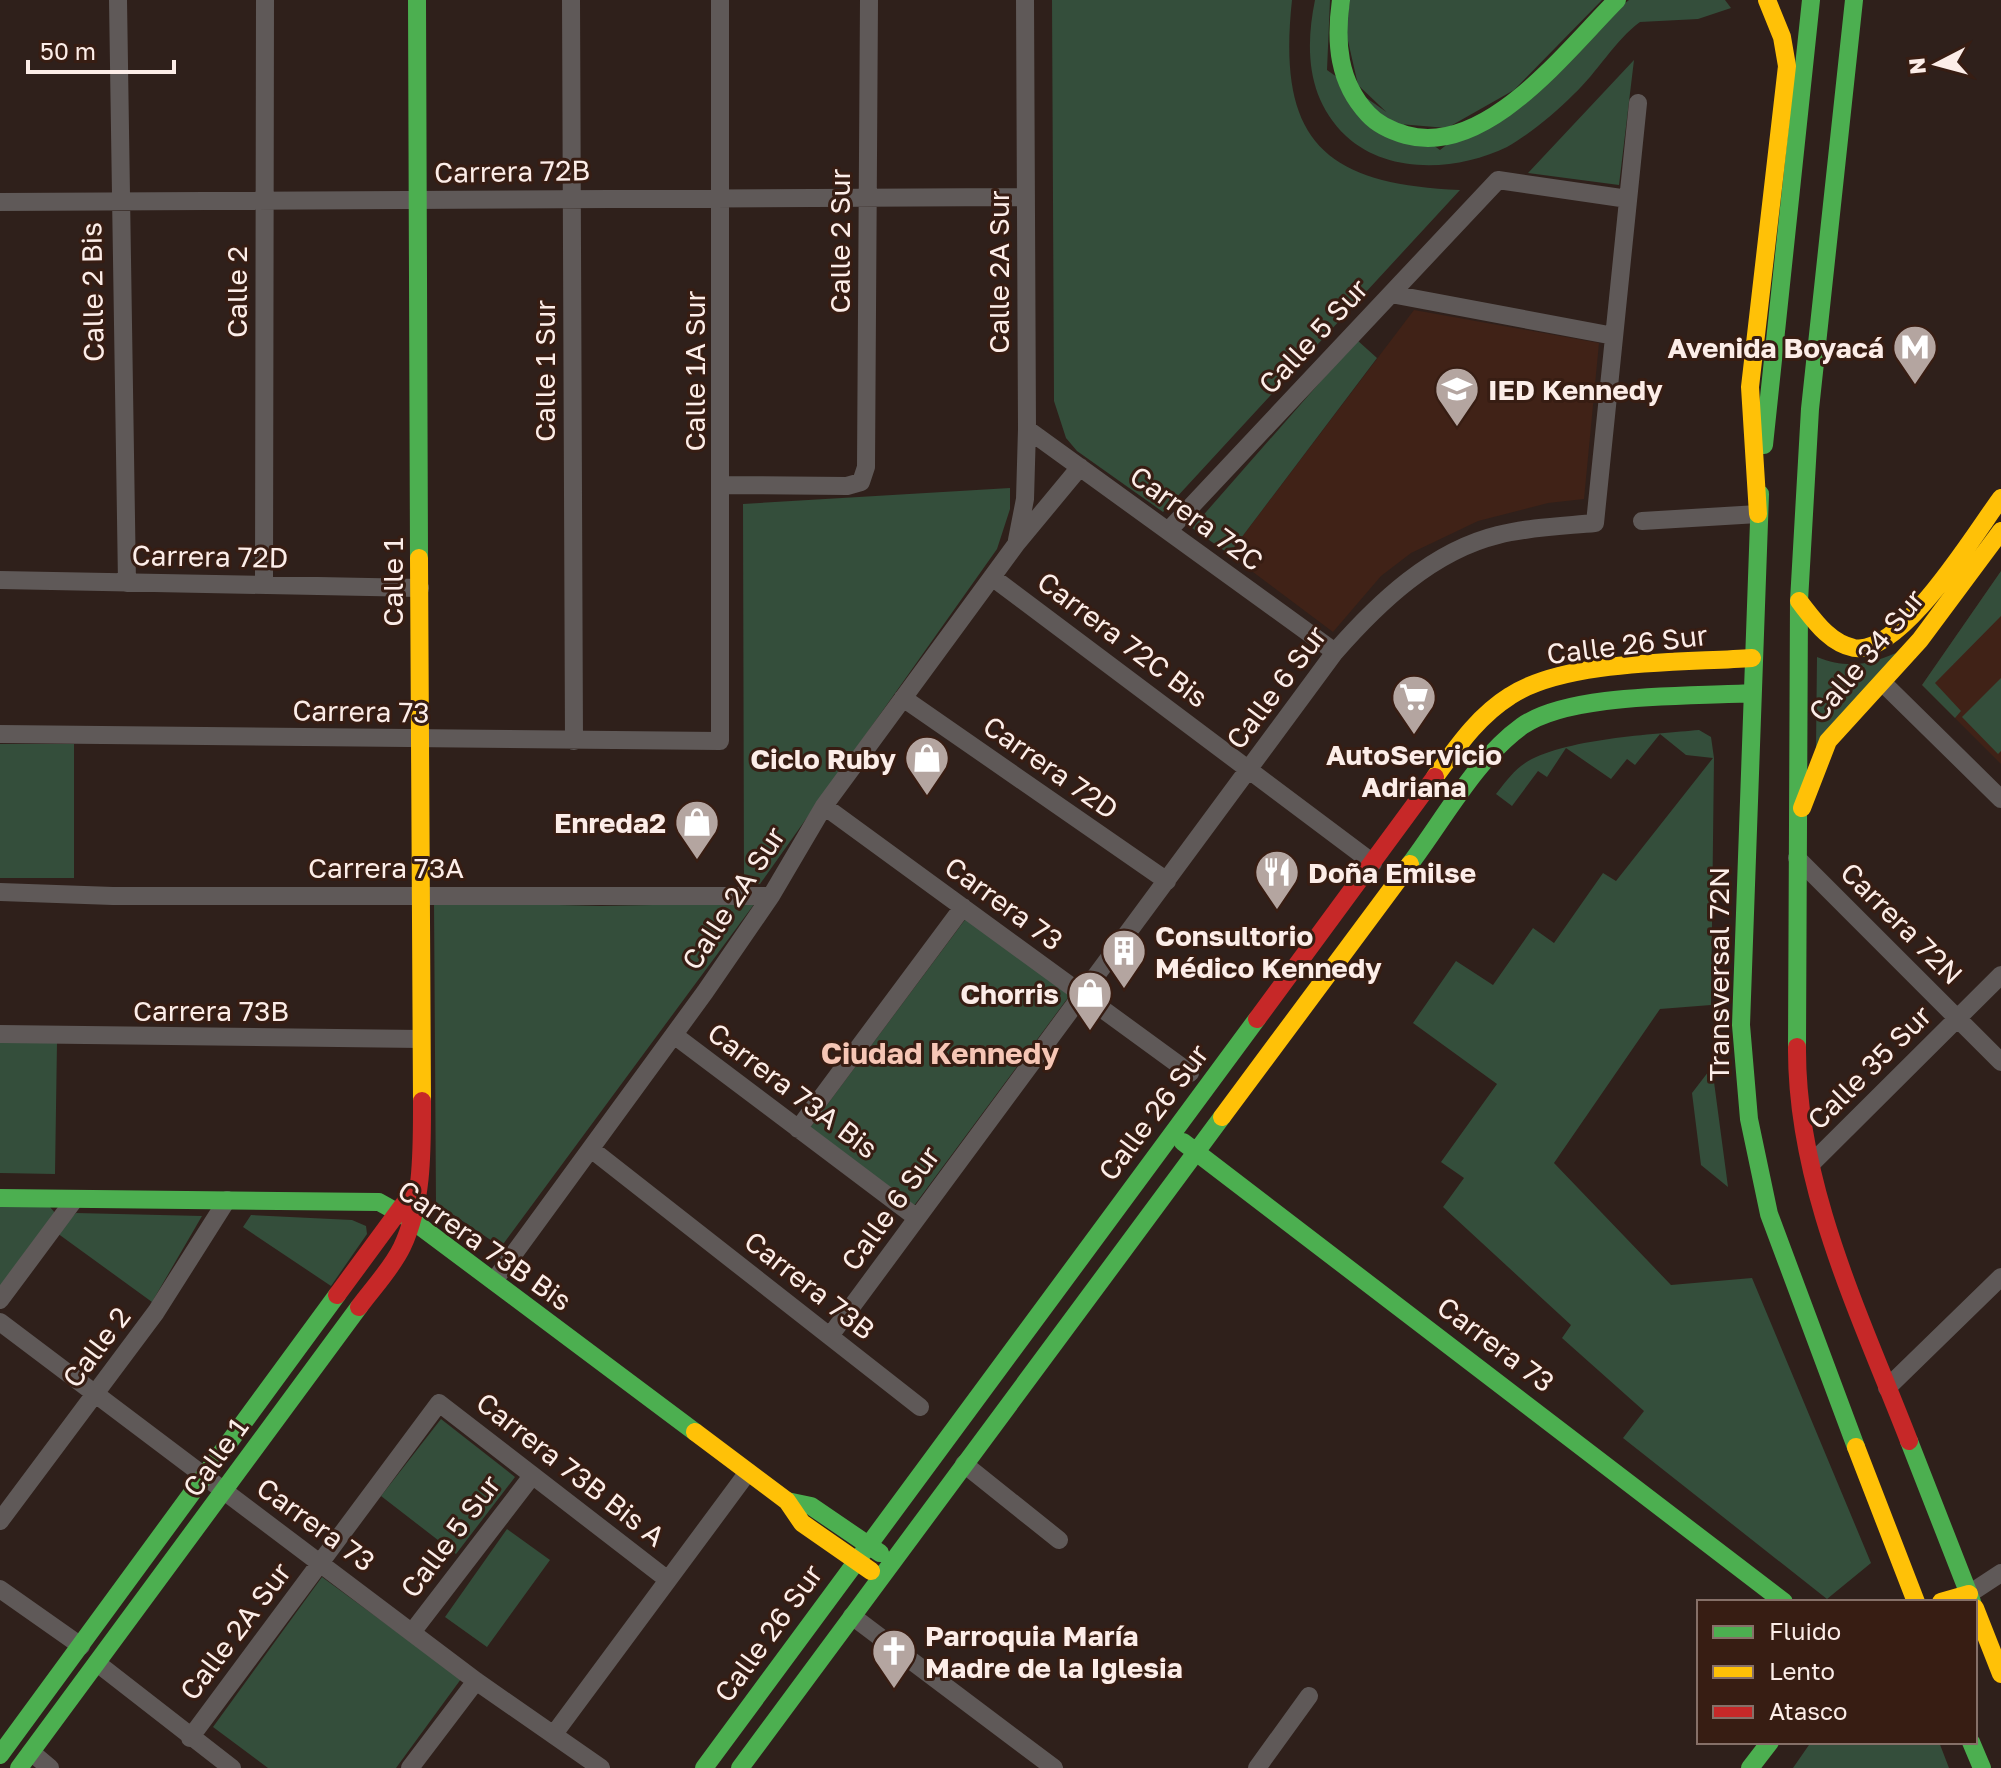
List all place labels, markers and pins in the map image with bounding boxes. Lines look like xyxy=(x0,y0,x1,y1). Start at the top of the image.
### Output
metro station icon: Avenida Boyacá xyxy=(1891,323,1939,386)
place label: Avenida Boyacá xyxy=(1667,331,1884,364)
school or university icon: IED Kennedy xyxy=(1433,365,1481,428)
place label: IED Kennedy xyxy=(1488,373,1663,406)
supermarket icon: AutoServicio Adriana xyxy=(1390,673,1438,736)
shop icon: Ciclo Ruby xyxy=(903,734,951,797)
place label: AutoServicio Adriana xyxy=(1326,738,1502,803)
place label: Ciclo Ruby xyxy=(750,742,896,775)
shop icon: Enreda2 xyxy=(673,798,721,861)
place label: Enreda2 xyxy=(554,806,666,839)
restaurant icon: Doña Emilse xyxy=(1253,848,1301,911)
place label: Doña Emilse xyxy=(1308,856,1476,889)
place label: Consultorio Médico Kennedy xyxy=(1155,919,1382,984)
building icon: Consultorio Médico Kennedy xyxy=(1100,927,1148,990)
shop icon: Chorris xyxy=(1066,969,1114,1032)
place label: Chorris xyxy=(960,977,1059,1010)
place label: Parroquia María Madre de la Iglesia xyxy=(925,1619,1183,1684)
church icon: Parroquia María Madre de la Iglesia xyxy=(870,1627,918,1690)

